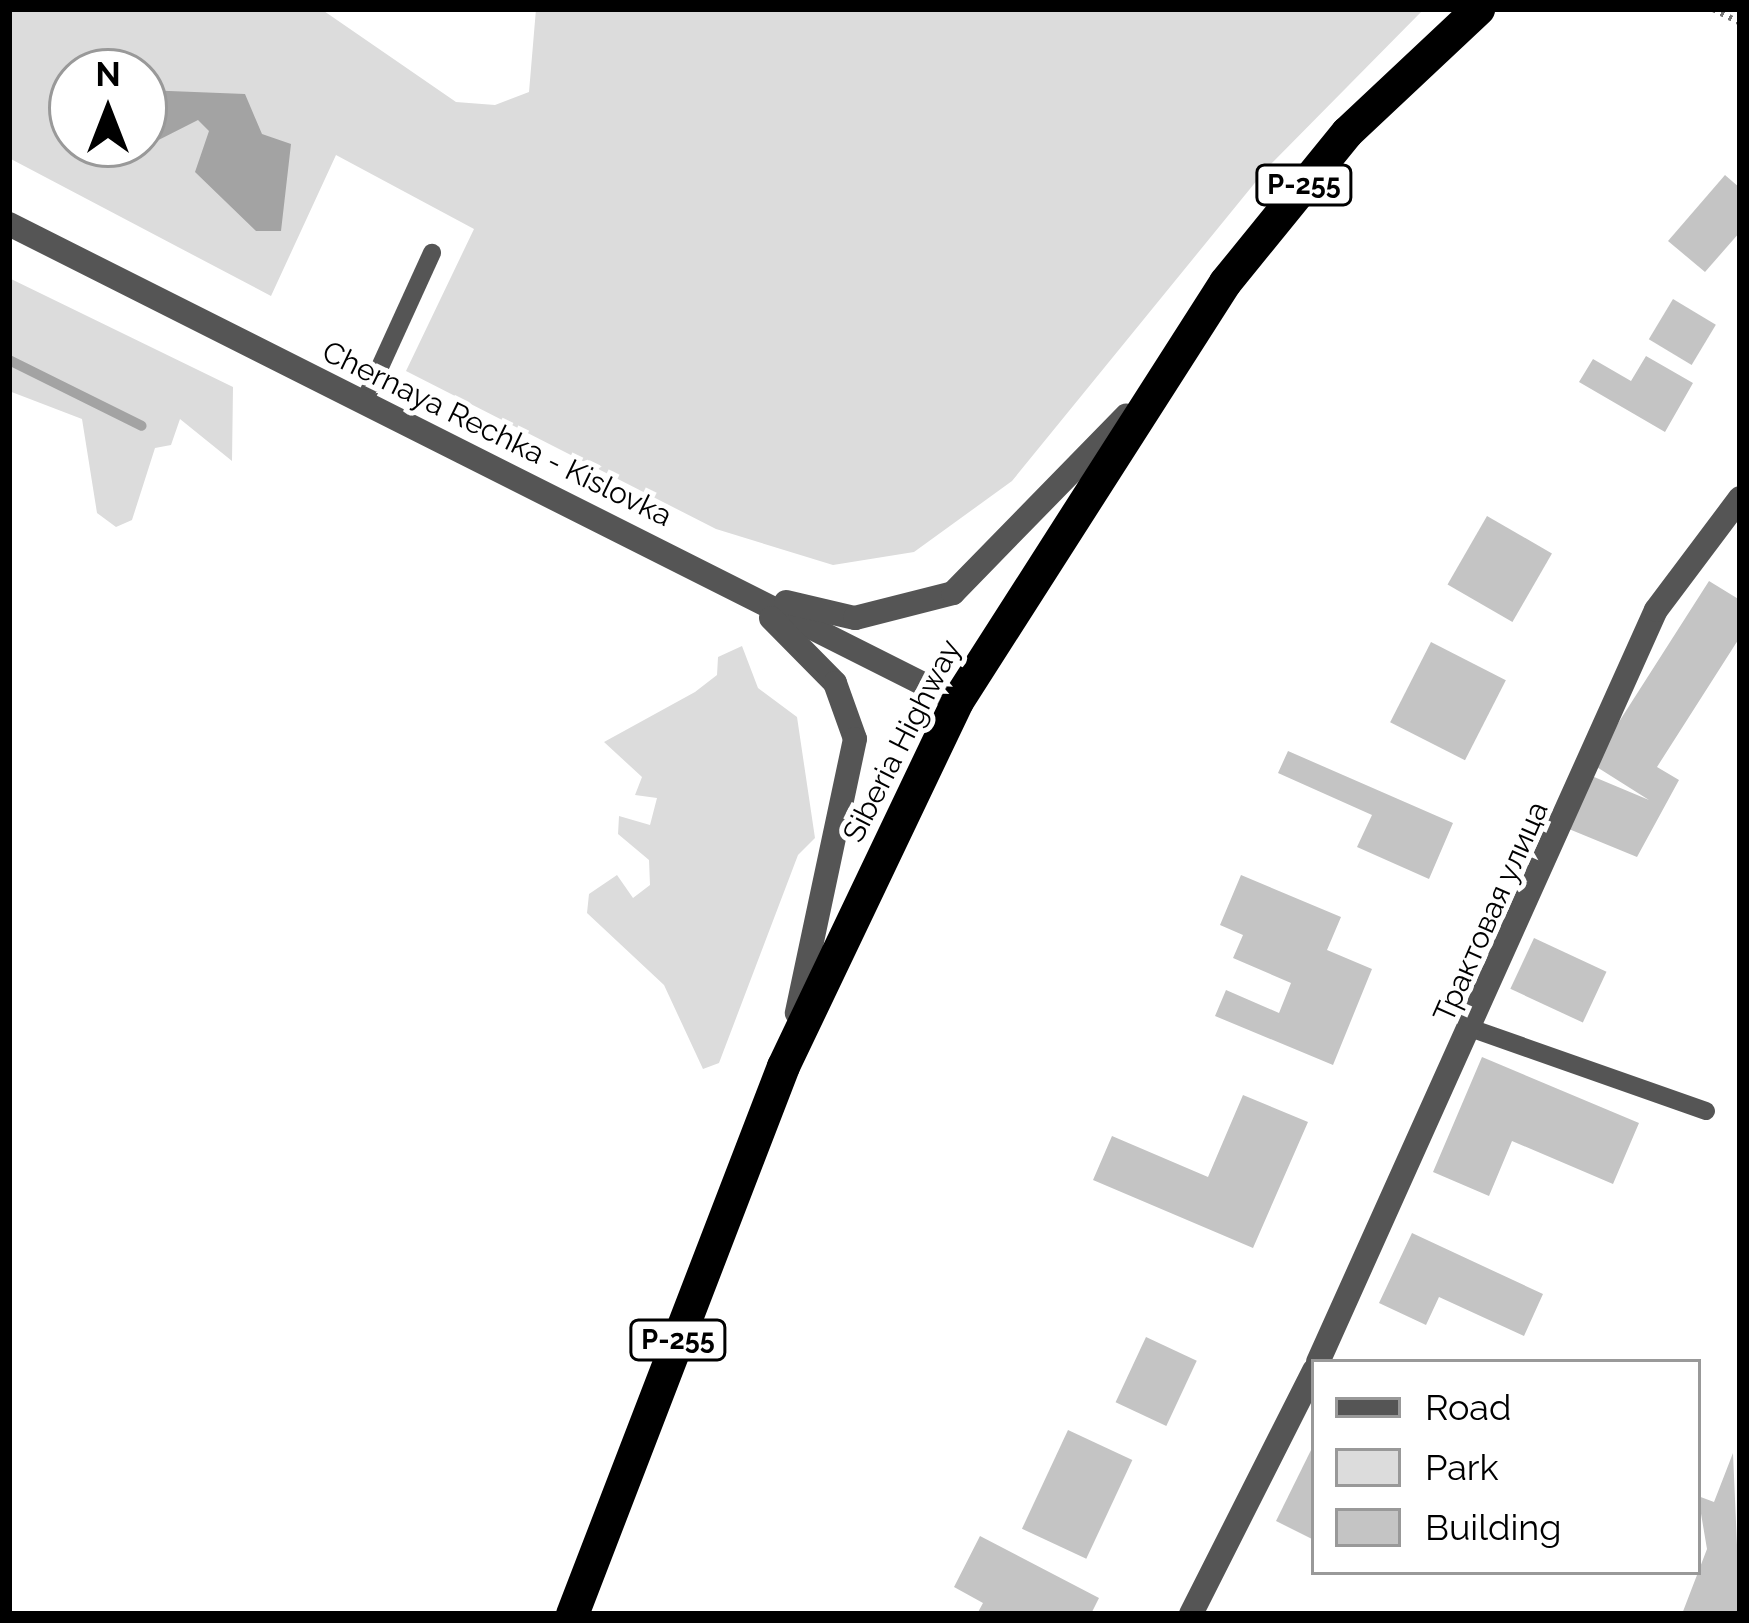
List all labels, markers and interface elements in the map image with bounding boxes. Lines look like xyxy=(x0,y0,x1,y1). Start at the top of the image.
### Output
north arrow xyxy=(48,48,168,168)
text: N xyxy=(95,55,121,94)
road number: Р-255 xyxy=(1253,164,1355,206)
street label: Chernaya Rechka - Kislovka xyxy=(316,334,678,534)
street label: Siberia Highway xyxy=(835,634,969,848)
street label: Трактовая улица xyxy=(1426,796,1556,1028)
road number: Р-255 xyxy=(627,1319,729,1361)
legend xyxy=(1311,1359,1701,1575)
text: Road xyxy=(1425,1386,1511,1428)
text: Park xyxy=(1425,1446,1499,1488)
text: Building xyxy=(1425,1506,1561,1548)

